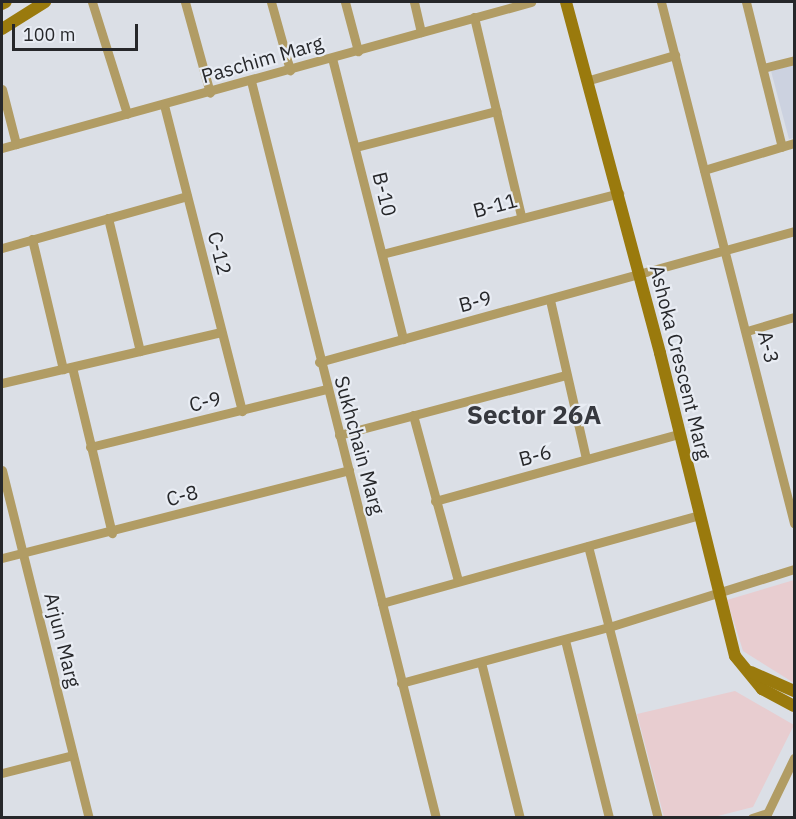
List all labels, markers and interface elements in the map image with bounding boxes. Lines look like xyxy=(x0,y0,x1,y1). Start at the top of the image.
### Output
scale bar xyxy=(15,12,141,50)
text: 100 m xyxy=(23,23,75,46)
street label: Paschim Marg xyxy=(198,30,326,88)
street label: B-10 xyxy=(368,169,402,219)
street label: B-11 xyxy=(470,188,520,222)
street label: C-12 xyxy=(203,229,237,277)
street label: Ashoka Crescent Marg xyxy=(645,262,717,462)
street label: B-9 xyxy=(456,285,494,317)
street label: A-3 xyxy=(753,328,785,366)
street label: Sukhchain Marg xyxy=(330,373,390,517)
street label: C-9 xyxy=(187,386,223,416)
district label: Sector 26A xyxy=(467,399,601,431)
street label: B-6 xyxy=(516,439,554,471)
street label: C-8 xyxy=(163,479,201,511)
street label: Arjun Marg xyxy=(40,590,86,690)

